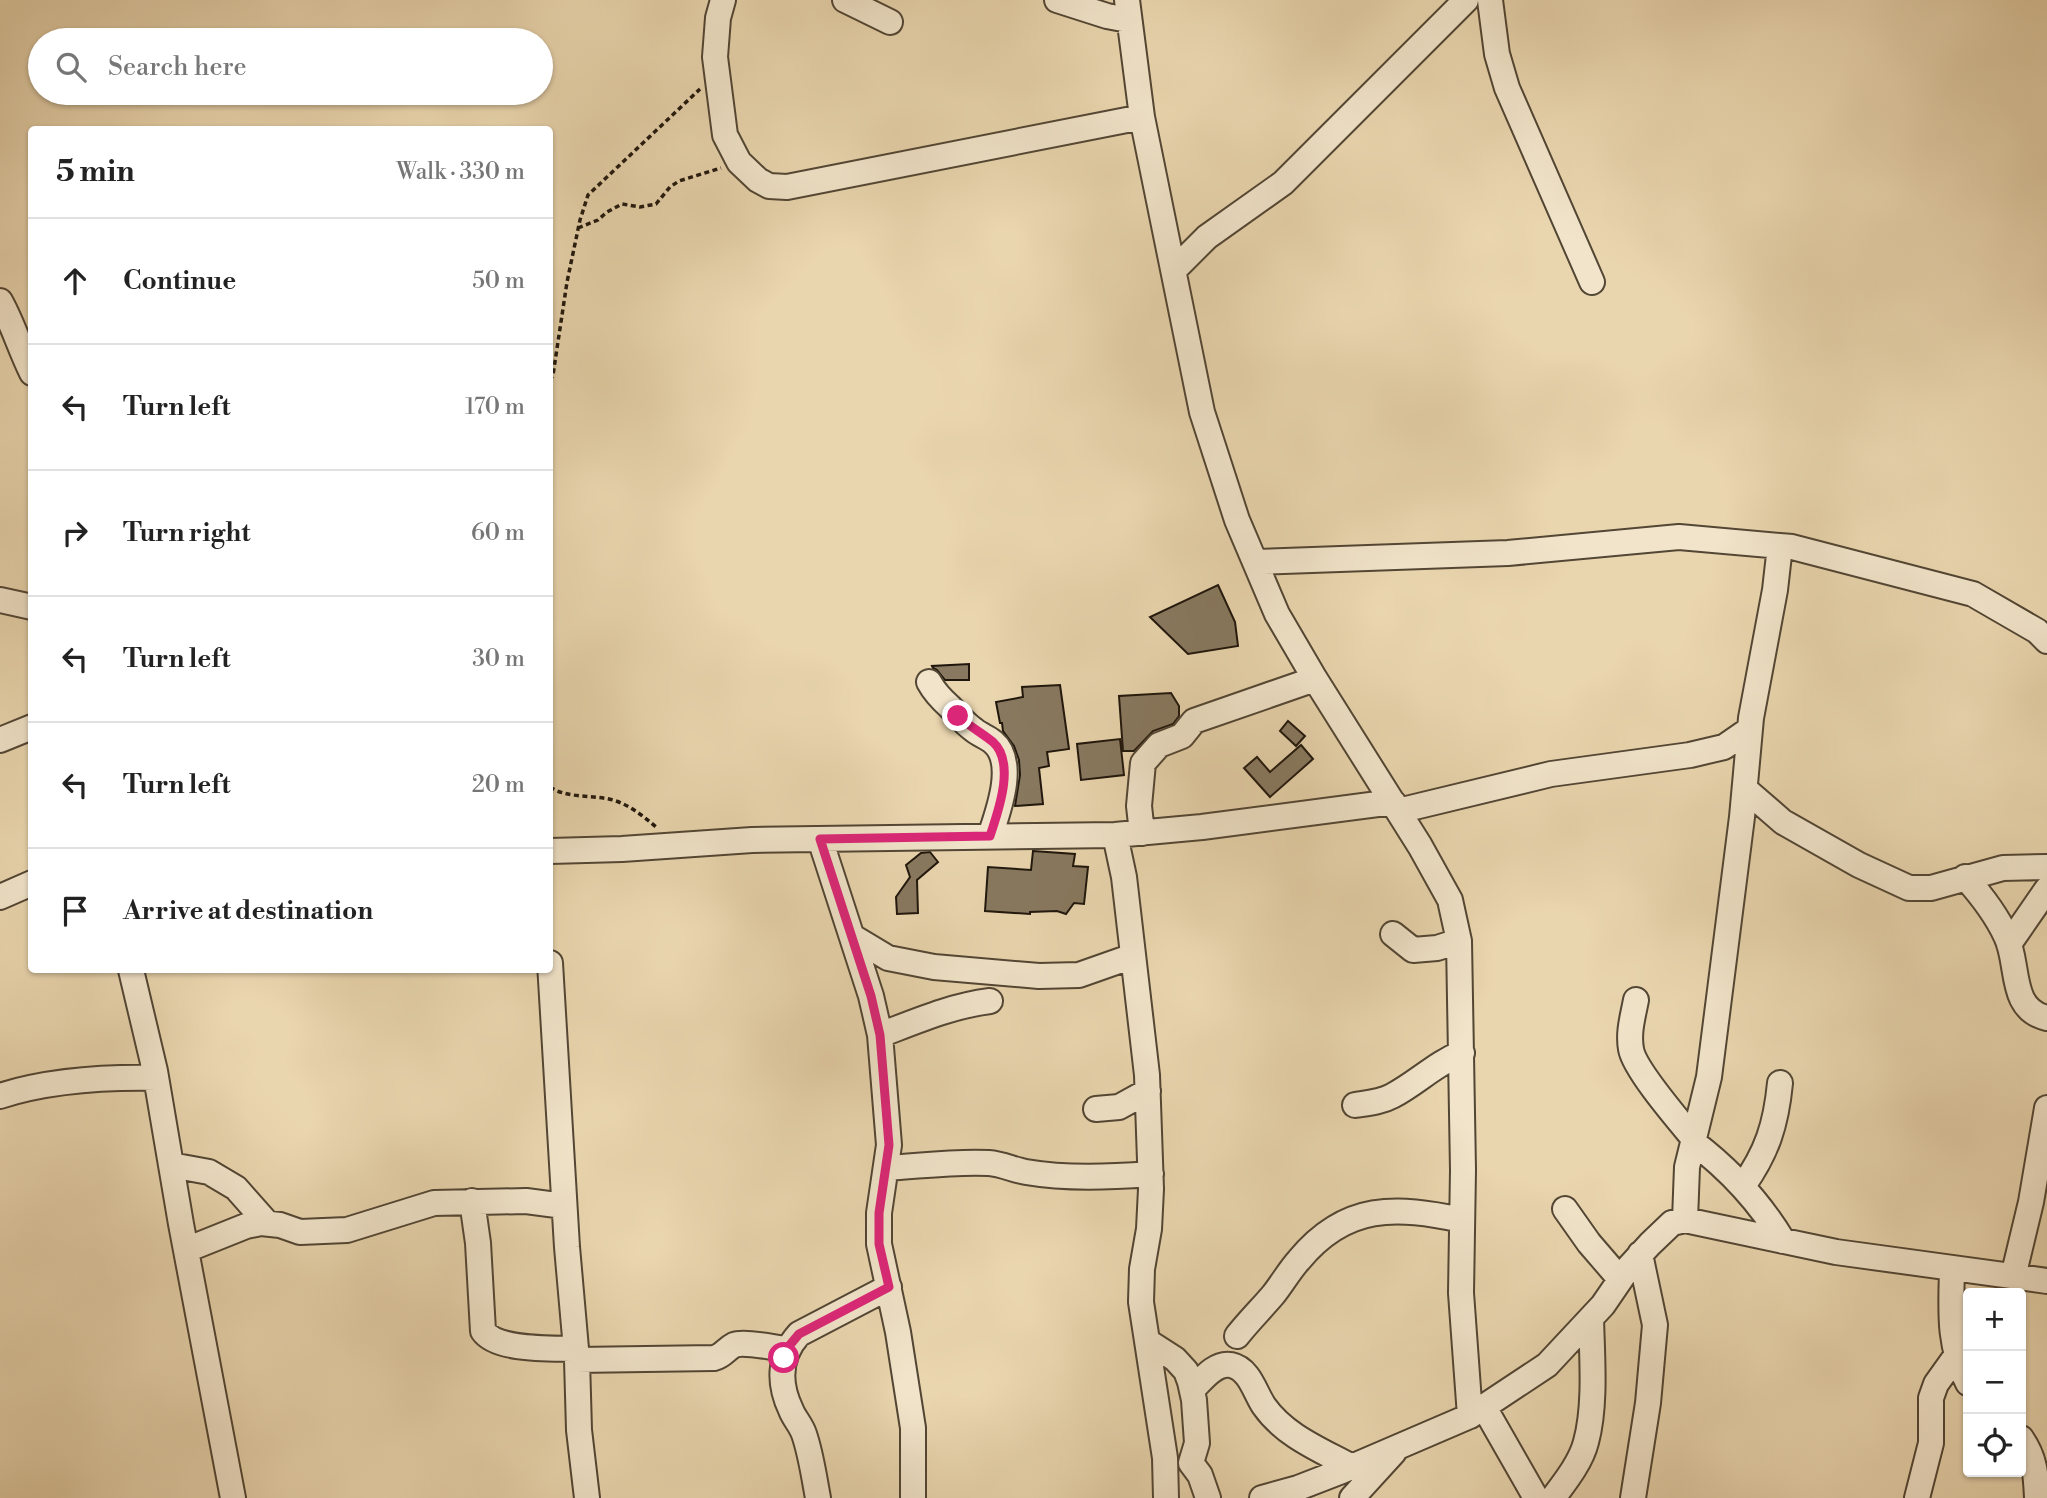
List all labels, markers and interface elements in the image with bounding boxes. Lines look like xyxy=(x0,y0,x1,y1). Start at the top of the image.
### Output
search box xyxy=(28,28,553,105)
icon: search xyxy=(52,48,90,86)
text: Search here xyxy=(108,51,247,83)
text: 5 min xyxy=(56,153,135,191)
text: Walk · 330 m xyxy=(396,158,525,186)
icon: ahead xyxy=(56,262,94,300)
text: Continue xyxy=(123,265,236,297)
text: 50 m xyxy=(472,267,525,295)
icon: left xyxy=(56,388,94,426)
text: Turn left xyxy=(123,391,231,423)
text: 170 m xyxy=(465,393,525,421)
icon: right xyxy=(56,514,94,552)
text: Turn right xyxy=(123,517,251,549)
text: 60 m xyxy=(471,519,525,547)
icon: left xyxy=(56,640,94,678)
text: Turn left xyxy=(123,643,231,675)
text: 30 m xyxy=(472,645,525,673)
route end xyxy=(942,700,973,731)
icon: left xyxy=(56,766,94,804)
text: Turn left xyxy=(123,769,231,801)
text: 20 m xyxy=(472,771,525,799)
icon: arrive xyxy=(56,892,94,930)
text: Arrive at destination xyxy=(123,895,373,927)
map controls xyxy=(1963,1288,2026,1477)
button: + xyxy=(1963,1288,2026,1351)
route start xyxy=(768,1342,799,1373)
button: − xyxy=(1963,1351,2026,1414)
button: locate xyxy=(1963,1414,2026,1477)

